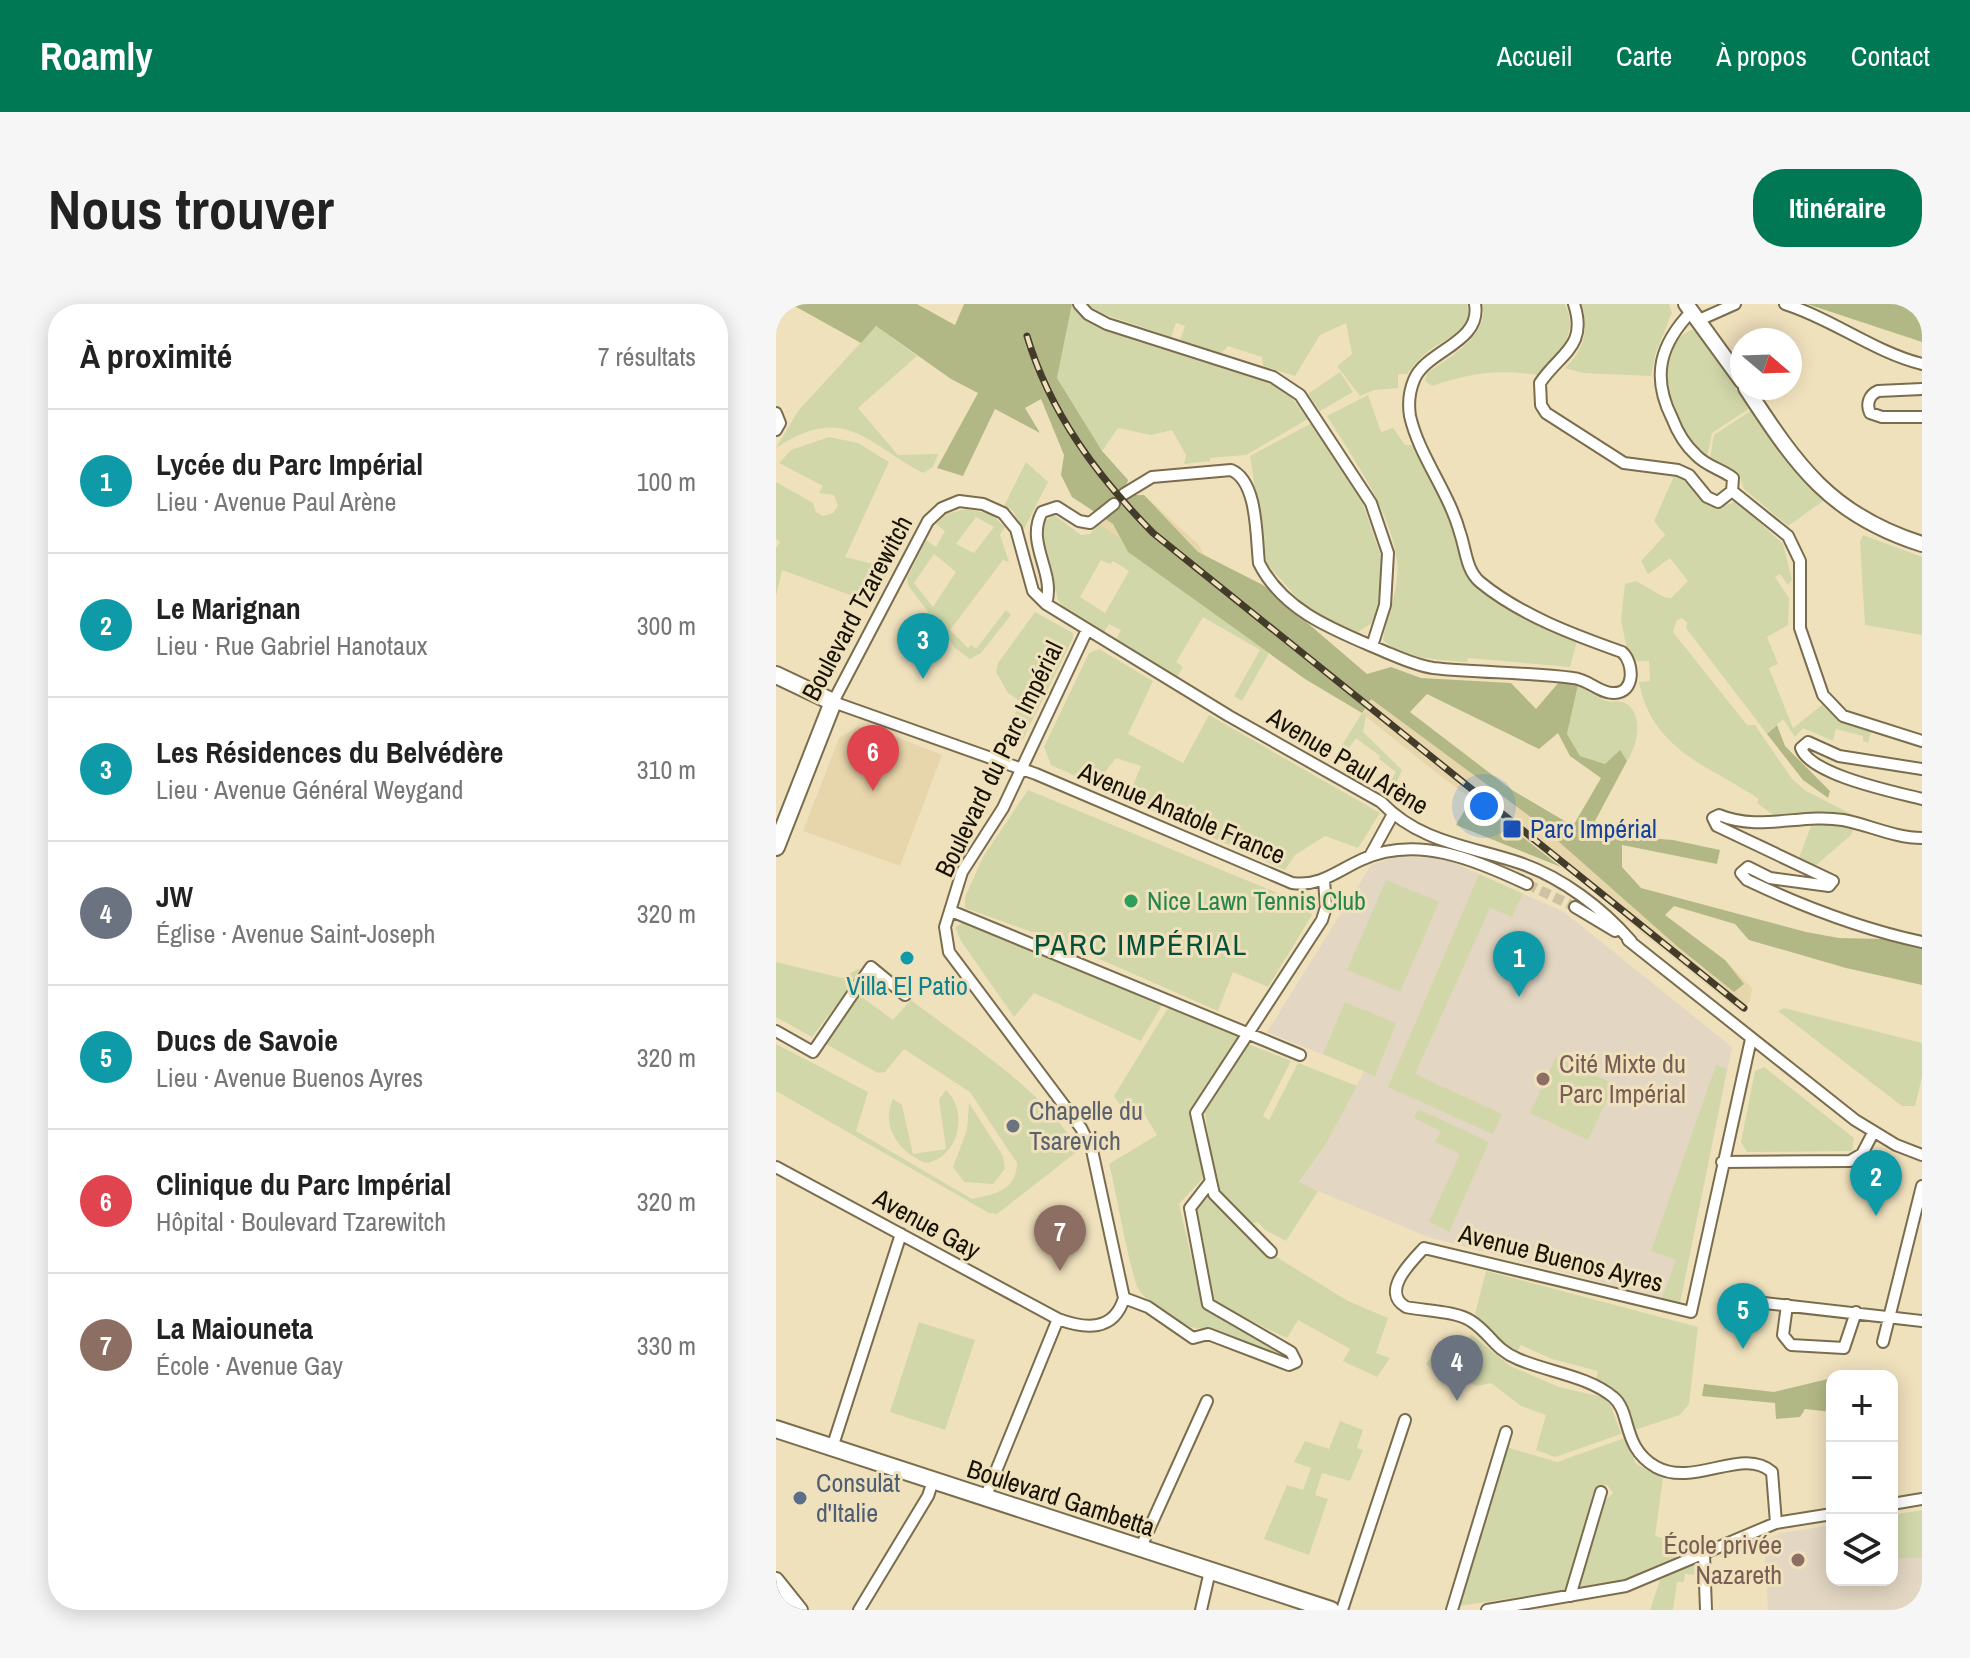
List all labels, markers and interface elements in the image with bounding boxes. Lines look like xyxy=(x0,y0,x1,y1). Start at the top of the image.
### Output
text: Roamly xyxy=(40,31,153,82)
text: Accueil xyxy=(1497,37,1572,75)
text: Carte xyxy=(1616,37,1672,75)
text: À propos xyxy=(1716,37,1807,75)
text: Contact xyxy=(1851,37,1930,75)
button: Itinéraire xyxy=(1753,169,1922,247)
text: Nous trouver xyxy=(48,171,334,246)
north arrow xyxy=(1730,328,1802,400)
text: À proximité xyxy=(80,333,232,379)
text: 7 résultats xyxy=(598,339,696,374)
text: Lycée du Parc Impérial xyxy=(156,444,423,484)
text: 1 xyxy=(100,464,112,499)
text: 100 m xyxy=(637,464,696,499)
text: Lieu · Avenue Paul Arène xyxy=(156,484,396,519)
street label: Boulevard Tzarewitch xyxy=(793,509,920,706)
text: Le Marignan xyxy=(156,588,301,628)
text: 2 xyxy=(100,608,112,643)
text: 300 m xyxy=(637,608,696,643)
pin: 3 xyxy=(897,613,949,679)
text: Lieu · Rue Gabriel Hanotaux xyxy=(156,628,427,663)
street label: Boulevard du Parc Impérial xyxy=(926,635,1071,883)
street label: Avenue Paul Arène xyxy=(1260,698,1435,822)
pin: 6 xyxy=(847,725,899,791)
text: Les Résidences du Belvédère xyxy=(156,732,503,772)
text: 3 xyxy=(100,752,112,787)
text: 310 m xyxy=(637,752,696,787)
street label: Avenue Anatole France xyxy=(1073,753,1291,872)
text: Lieu · Avenue Général Weygand xyxy=(156,772,463,807)
your location xyxy=(1464,786,1504,826)
place label: Parc Impérial xyxy=(1530,811,1657,846)
marker: Parc Impérial xyxy=(1501,818,1523,840)
text: JW xyxy=(156,876,193,916)
place label: Nice Lawn Tennis Club xyxy=(1147,883,1366,918)
marker: Nice Lawn Tennis Club xyxy=(1122,892,1140,910)
text: 4 xyxy=(100,896,112,931)
text: 320 m xyxy=(637,896,696,931)
text: Église · Avenue Saint-Joseph xyxy=(156,916,435,951)
district label: PARC IMPÉRIAL xyxy=(1034,924,1248,964)
pin: 1 xyxy=(1493,931,1545,997)
marker: Villa El Patio xyxy=(898,949,916,967)
place label: Villa El Patio xyxy=(846,968,968,1003)
text: Ducs de Savoie xyxy=(156,1020,338,1060)
text: 5 xyxy=(100,1040,112,1075)
text: 320 m xyxy=(637,1040,696,1075)
place label: Cité Mixte du Parc Impérial xyxy=(1559,1046,1686,1111)
text: Lieu · Avenue Buenos Ayres xyxy=(156,1060,423,1095)
marker: Cité Mixte du Parc Impérial xyxy=(1534,1070,1552,1088)
place label: Chapelle du Tsarevich xyxy=(1029,1093,1143,1158)
marker: Chapelle du Tsarevich xyxy=(1004,1117,1022,1135)
pin: 2 xyxy=(1850,1150,1902,1216)
text: Clinique du Parc Impérial xyxy=(156,1164,451,1204)
street label: Avenue Gay xyxy=(867,1179,987,1267)
text: 6 xyxy=(100,1184,112,1219)
text: 320 m xyxy=(637,1184,696,1219)
text: Hôpital · Boulevard Tzarewitch xyxy=(156,1204,446,1239)
pin: 7 xyxy=(1034,1205,1086,1271)
street label: Avenue Buenos Ayres xyxy=(1454,1215,1667,1300)
pin: 5 xyxy=(1717,1283,1769,1349)
text: La Maiouneta xyxy=(156,1308,313,1348)
text: 7 xyxy=(100,1328,112,1363)
text: 330 m xyxy=(637,1328,696,1363)
pin: 4 xyxy=(1431,1335,1483,1401)
text: École · Avenue Gay xyxy=(156,1348,343,1383)
map controls xyxy=(1826,1370,1898,1586)
button: + xyxy=(1826,1370,1898,1442)
button: − xyxy=(1826,1442,1898,1514)
street label: Boulevard Gambetta xyxy=(963,1451,1160,1544)
place label: Consulat d'Italie xyxy=(816,1465,900,1530)
marker: Consulat d'Italie xyxy=(791,1489,809,1507)
button: layers xyxy=(1826,1514,1898,1586)
place label: École privée Nazareth xyxy=(1663,1527,1782,1592)
marker: École privée Nazareth xyxy=(1789,1551,1807,1569)

